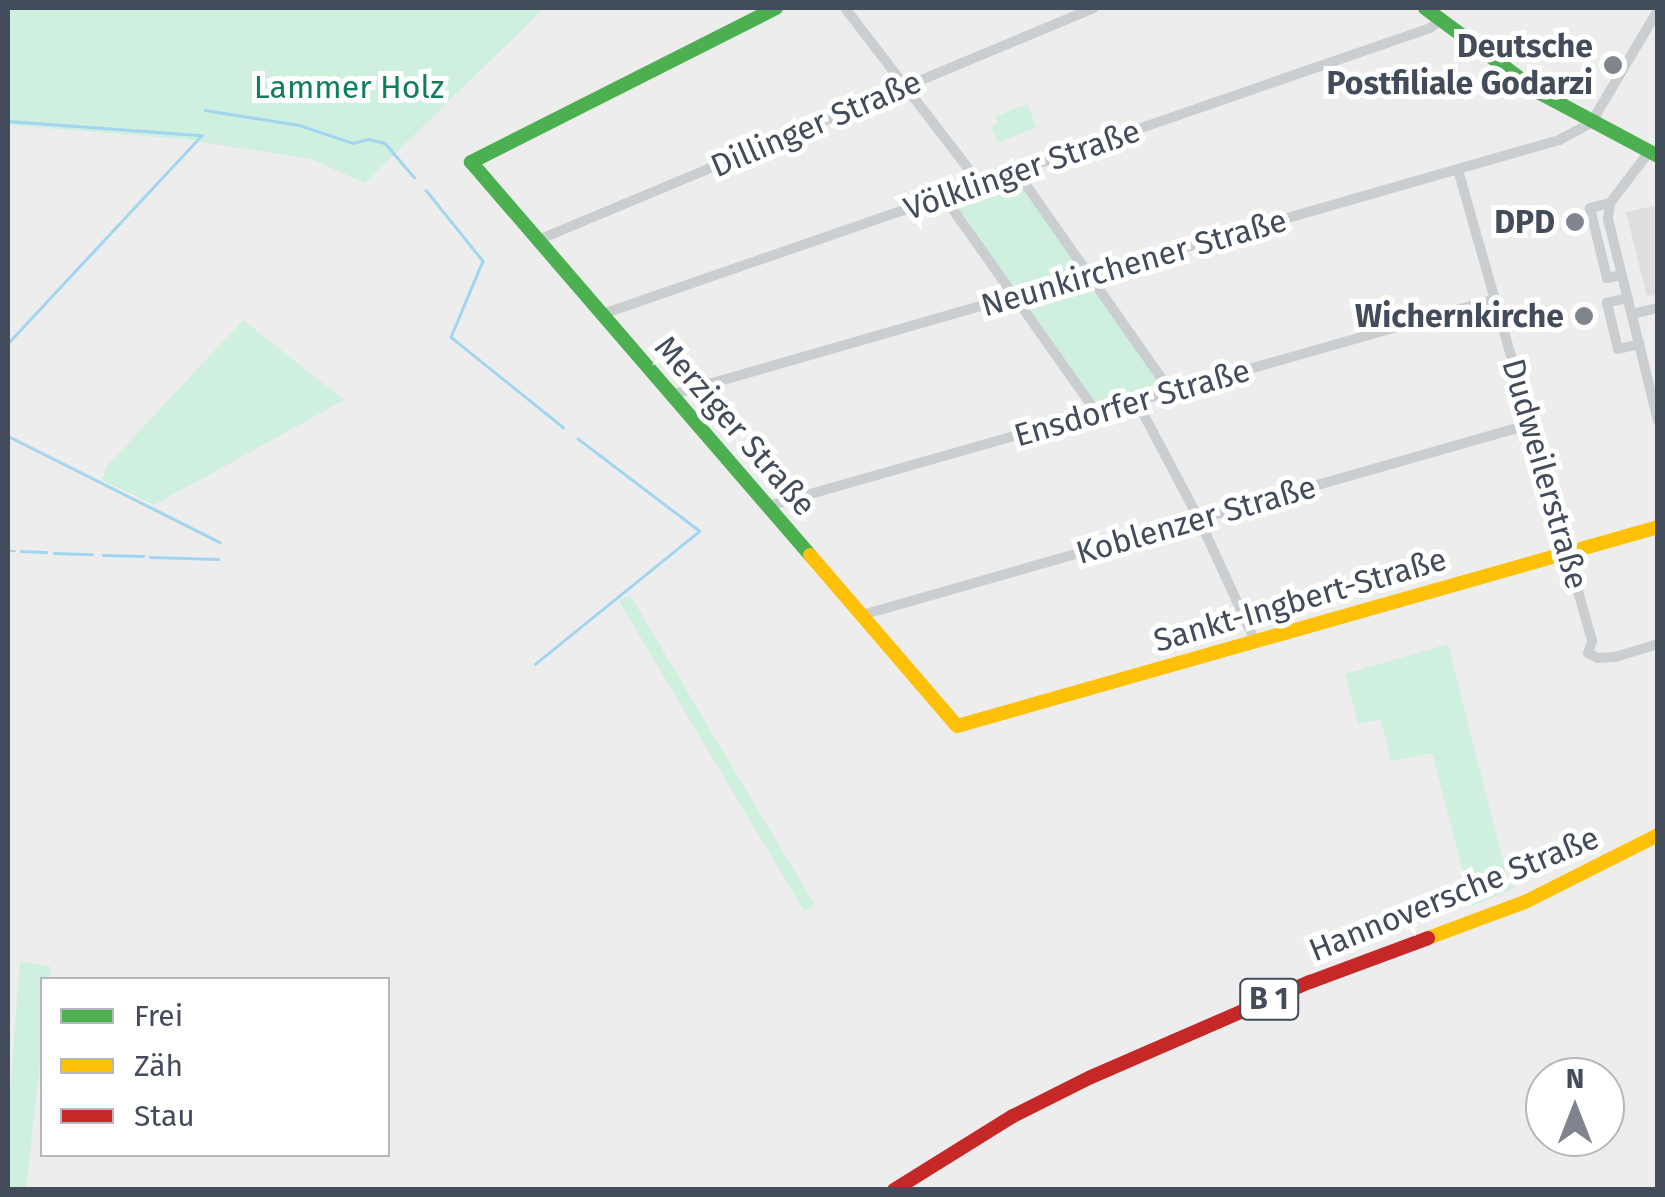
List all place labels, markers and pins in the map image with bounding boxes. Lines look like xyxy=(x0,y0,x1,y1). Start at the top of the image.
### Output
place label: Deutsche Postfiliale Godarzi xyxy=(1326,28,1593,103)
marker: Deutsche Postfiliale Godarzi xyxy=(1602,54,1624,76)
place label: DPD xyxy=(1494,203,1555,241)
marker: DPD xyxy=(1564,211,1586,233)
place label: Wichernkirche xyxy=(1355,297,1564,335)
marker: Wichernkirche xyxy=(1573,305,1595,327)

